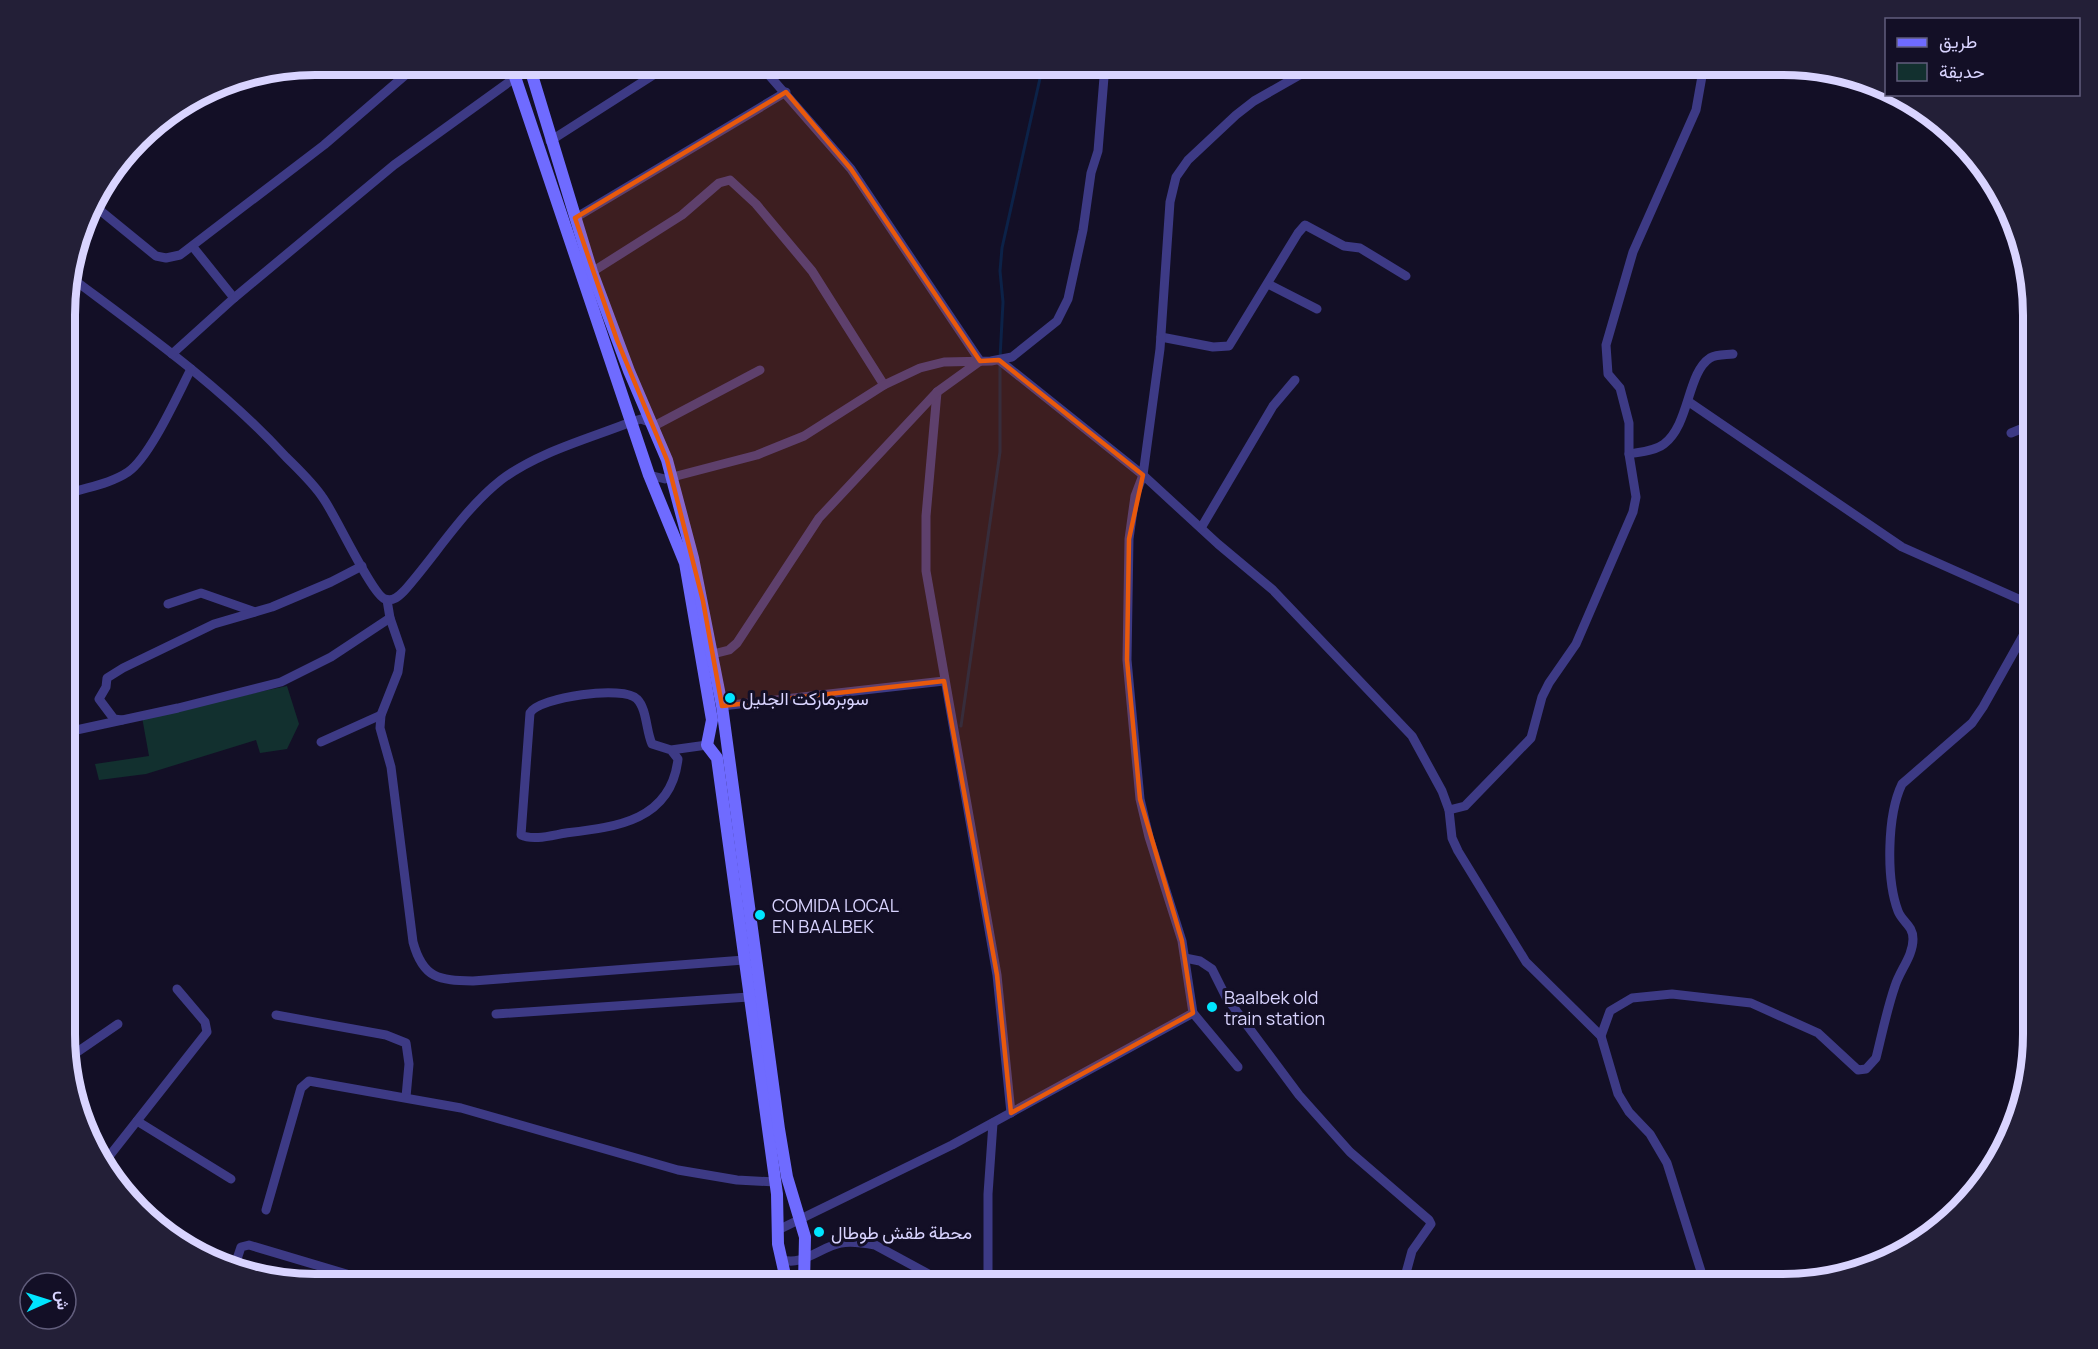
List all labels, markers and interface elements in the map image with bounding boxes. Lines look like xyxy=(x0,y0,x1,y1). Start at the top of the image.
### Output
legend xyxy=(1885,18,2080,96)
text: طريق xyxy=(1939,29,1977,53)
text: حديقة xyxy=(1939,59,1985,83)
place label: سوبرماركت الجليل xyxy=(742,686,869,710)
marker: سوبرماركت الجليل xyxy=(723,691,737,705)
place label: COMIDA LOCAL EN BAALBEK xyxy=(772,893,899,938)
marker: COMIDA LOCAL EN BAALBEK xyxy=(753,908,767,922)
place label: Baalbek old train station xyxy=(1224,985,1325,1030)
marker: Baalbek old train station xyxy=(1205,1000,1219,1014)
place label: محطة طقش طوطال xyxy=(831,1220,972,1244)
marker: محطة طقش طوطال xyxy=(812,1225,826,1239)
north arrow xyxy=(18,1271,78,1331)
text: ش xyxy=(51,1290,74,1310)

